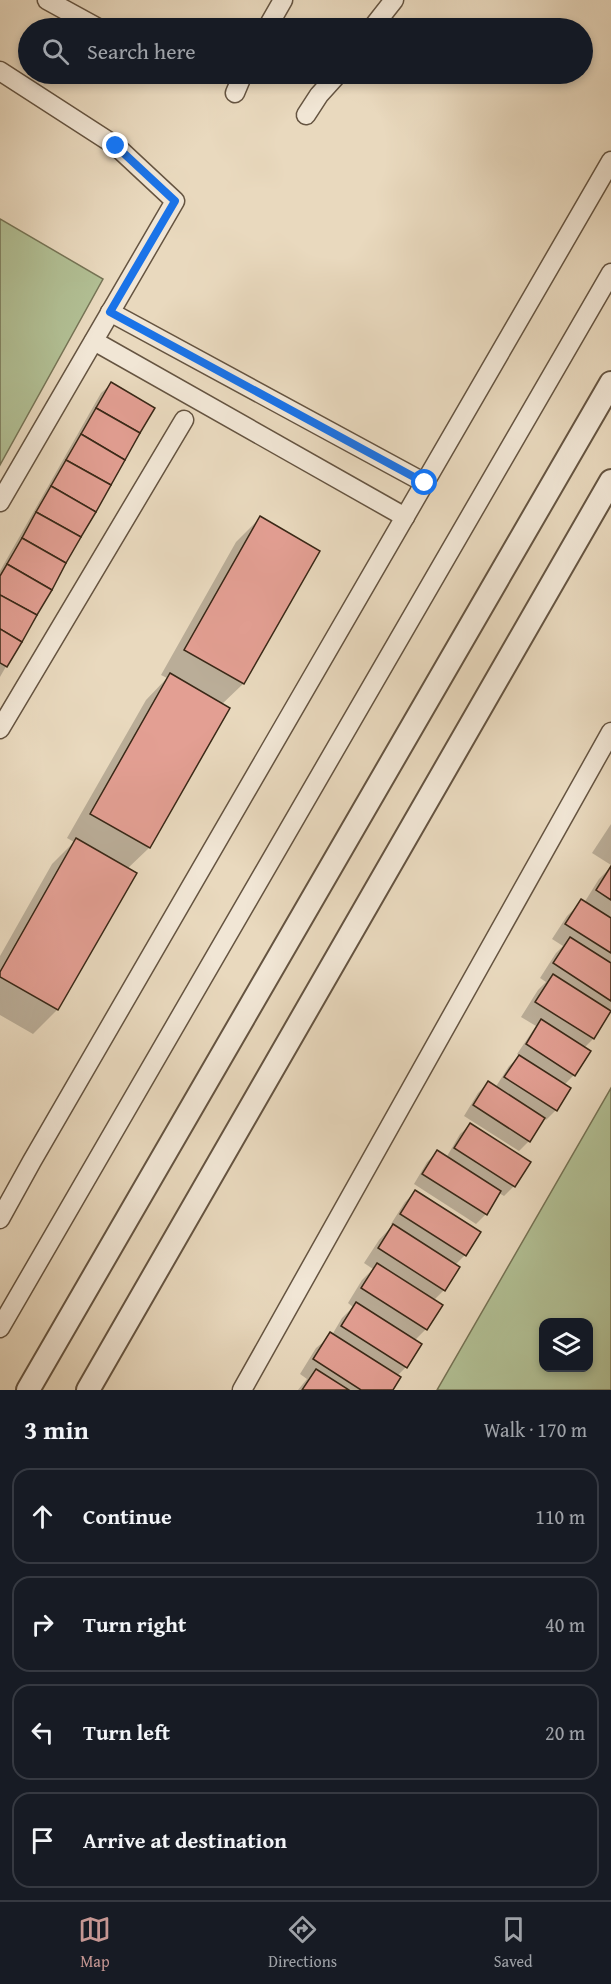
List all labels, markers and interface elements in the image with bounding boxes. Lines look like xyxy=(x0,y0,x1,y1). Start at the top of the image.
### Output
search box xyxy=(18,18,593,84)
icon: search xyxy=(39,35,72,68)
text: Search here xyxy=(87,35,196,67)
route end xyxy=(102,132,128,158)
route start xyxy=(411,469,437,495)
map controls xyxy=(539,1318,593,1372)
button: layers xyxy=(539,1318,593,1372)
text: 3 min xyxy=(24,1410,89,1449)
text: Walk · 170 m xyxy=(484,1415,587,1444)
icon: ahead xyxy=(26,1500,59,1533)
text: Continue xyxy=(83,1500,172,1532)
text: 110 m xyxy=(535,1502,585,1531)
icon: right xyxy=(26,1608,59,1641)
text: Turn right xyxy=(83,1608,186,1640)
text: 40 m xyxy=(545,1610,585,1639)
icon: left xyxy=(26,1716,59,1749)
text: Turn left xyxy=(83,1716,170,1748)
text: 20 m xyxy=(545,1718,585,1747)
icon: arrive xyxy=(26,1824,59,1857)
text: Arrive at destination xyxy=(83,1824,287,1856)
tab: Map xyxy=(78,1913,111,1973)
tab: Directions xyxy=(268,1913,337,1973)
tab: Saved xyxy=(494,1913,533,1973)

